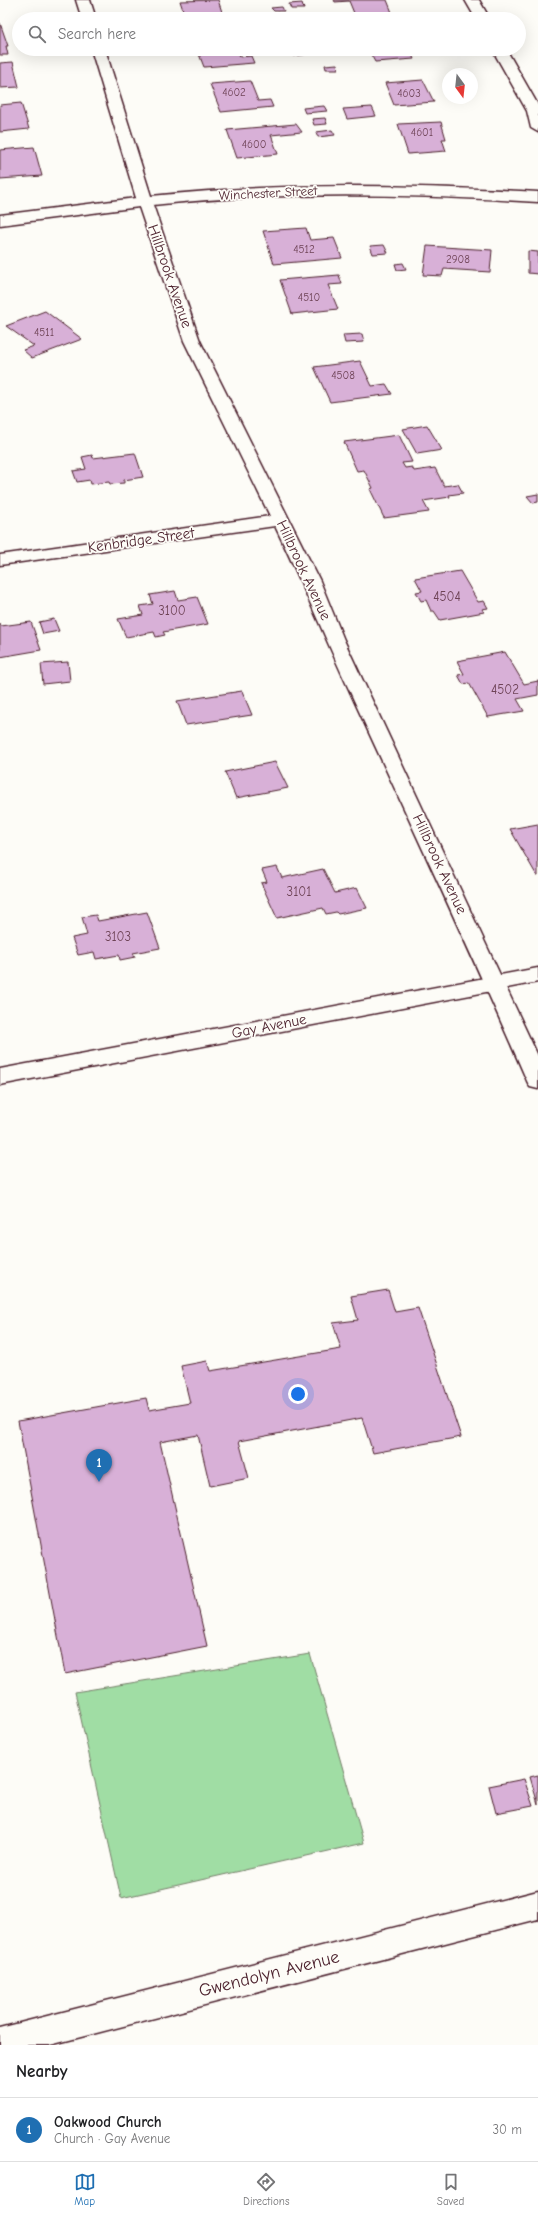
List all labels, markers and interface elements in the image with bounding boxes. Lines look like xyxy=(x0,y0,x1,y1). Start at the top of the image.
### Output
search box xyxy=(12,12,526,56)
icon: search xyxy=(26,23,48,45)
text: Search here xyxy=(58,25,136,43)
north arrow xyxy=(442,68,478,104)
house number: 4602 xyxy=(222,86,246,99)
house number: 4603 xyxy=(397,87,421,100)
house number: 4601 xyxy=(411,126,433,139)
house number: 4600 xyxy=(242,138,266,151)
street label: Winchester Street xyxy=(218,183,319,203)
street label: Hillbrook Avenue xyxy=(144,222,196,331)
house number: 4512 xyxy=(293,243,315,256)
house number: 2908 xyxy=(446,253,470,266)
house number: 4510 xyxy=(298,291,320,304)
house number: 4511 xyxy=(34,326,54,339)
house number: 4508 xyxy=(331,369,355,382)
street label: Hillbrook Avenue xyxy=(273,517,335,623)
street label: Kenbridge Street xyxy=(86,524,196,556)
house number: 4504 xyxy=(433,589,461,604)
house number: 3100 xyxy=(158,603,186,618)
house number: 4502 xyxy=(491,682,519,697)
street label: Hillbrook Avenue xyxy=(409,811,471,917)
house number: 3101 xyxy=(287,884,311,899)
house number: 3103 xyxy=(105,929,131,944)
street label: Gay Avenue xyxy=(230,1010,308,1042)
your location xyxy=(288,1384,308,1404)
pin: 1 xyxy=(86,1449,112,1482)
street label: Gwendolyn Avenue xyxy=(197,1946,341,2002)
text: Nearby xyxy=(16,2062,67,2081)
text: Oakwood Church xyxy=(54,2113,162,2131)
text: 1 xyxy=(26,2122,32,2137)
text: 30 m xyxy=(492,2122,522,2137)
text: Church · Gay Avenue xyxy=(54,2131,170,2146)
tab: Map xyxy=(74,2171,96,2208)
tab: Directions xyxy=(243,2171,290,2208)
tab: Saved xyxy=(437,2171,464,2208)

